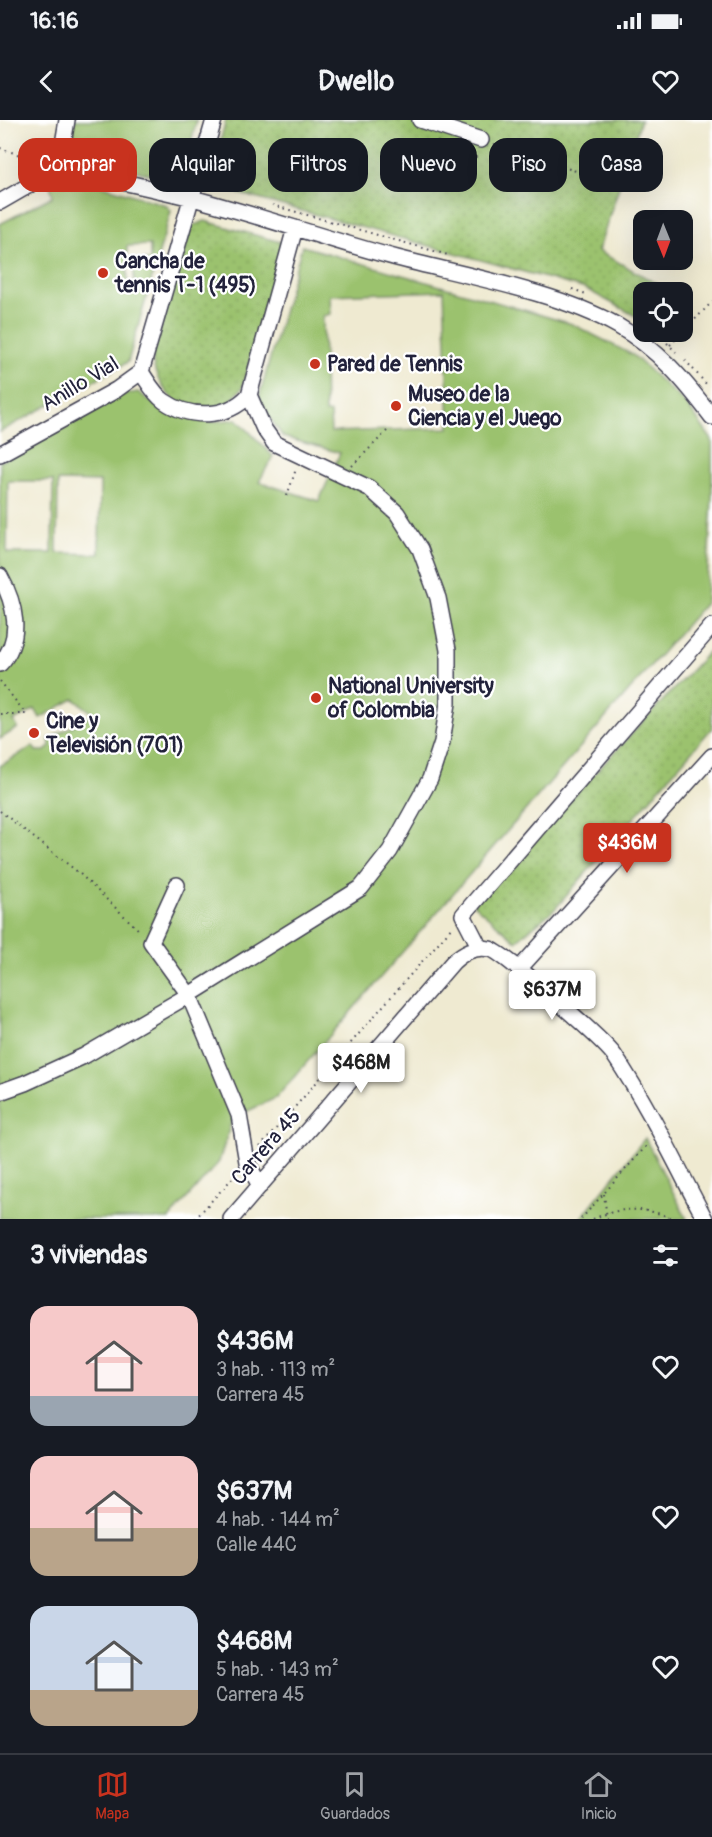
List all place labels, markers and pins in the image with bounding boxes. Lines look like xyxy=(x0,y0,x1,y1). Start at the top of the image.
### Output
place label: Cancha de tennis T-1 (495) xyxy=(114,248,257,299)
marker: Cancha de tennis T-1 (495) xyxy=(96,266,110,280)
place label: Pared de Tennis xyxy=(327,351,463,378)
marker: Pared de Tennis xyxy=(308,357,322,371)
place label: Museo de la Ciencia y el Juego xyxy=(408,381,562,432)
marker: Museo de la Ciencia y el Juego xyxy=(389,399,403,413)
place label: National University of Colombia xyxy=(327,673,494,724)
marker: National University of Colombia xyxy=(309,691,323,705)
place label: Cine y Televisión (701) xyxy=(45,708,184,759)
marker: Cine y Televisión (701) xyxy=(27,726,41,740)
pin: $436M xyxy=(585,823,669,874)
pin: $637M xyxy=(510,970,594,1021)
pin: $468M xyxy=(319,1043,403,1094)

